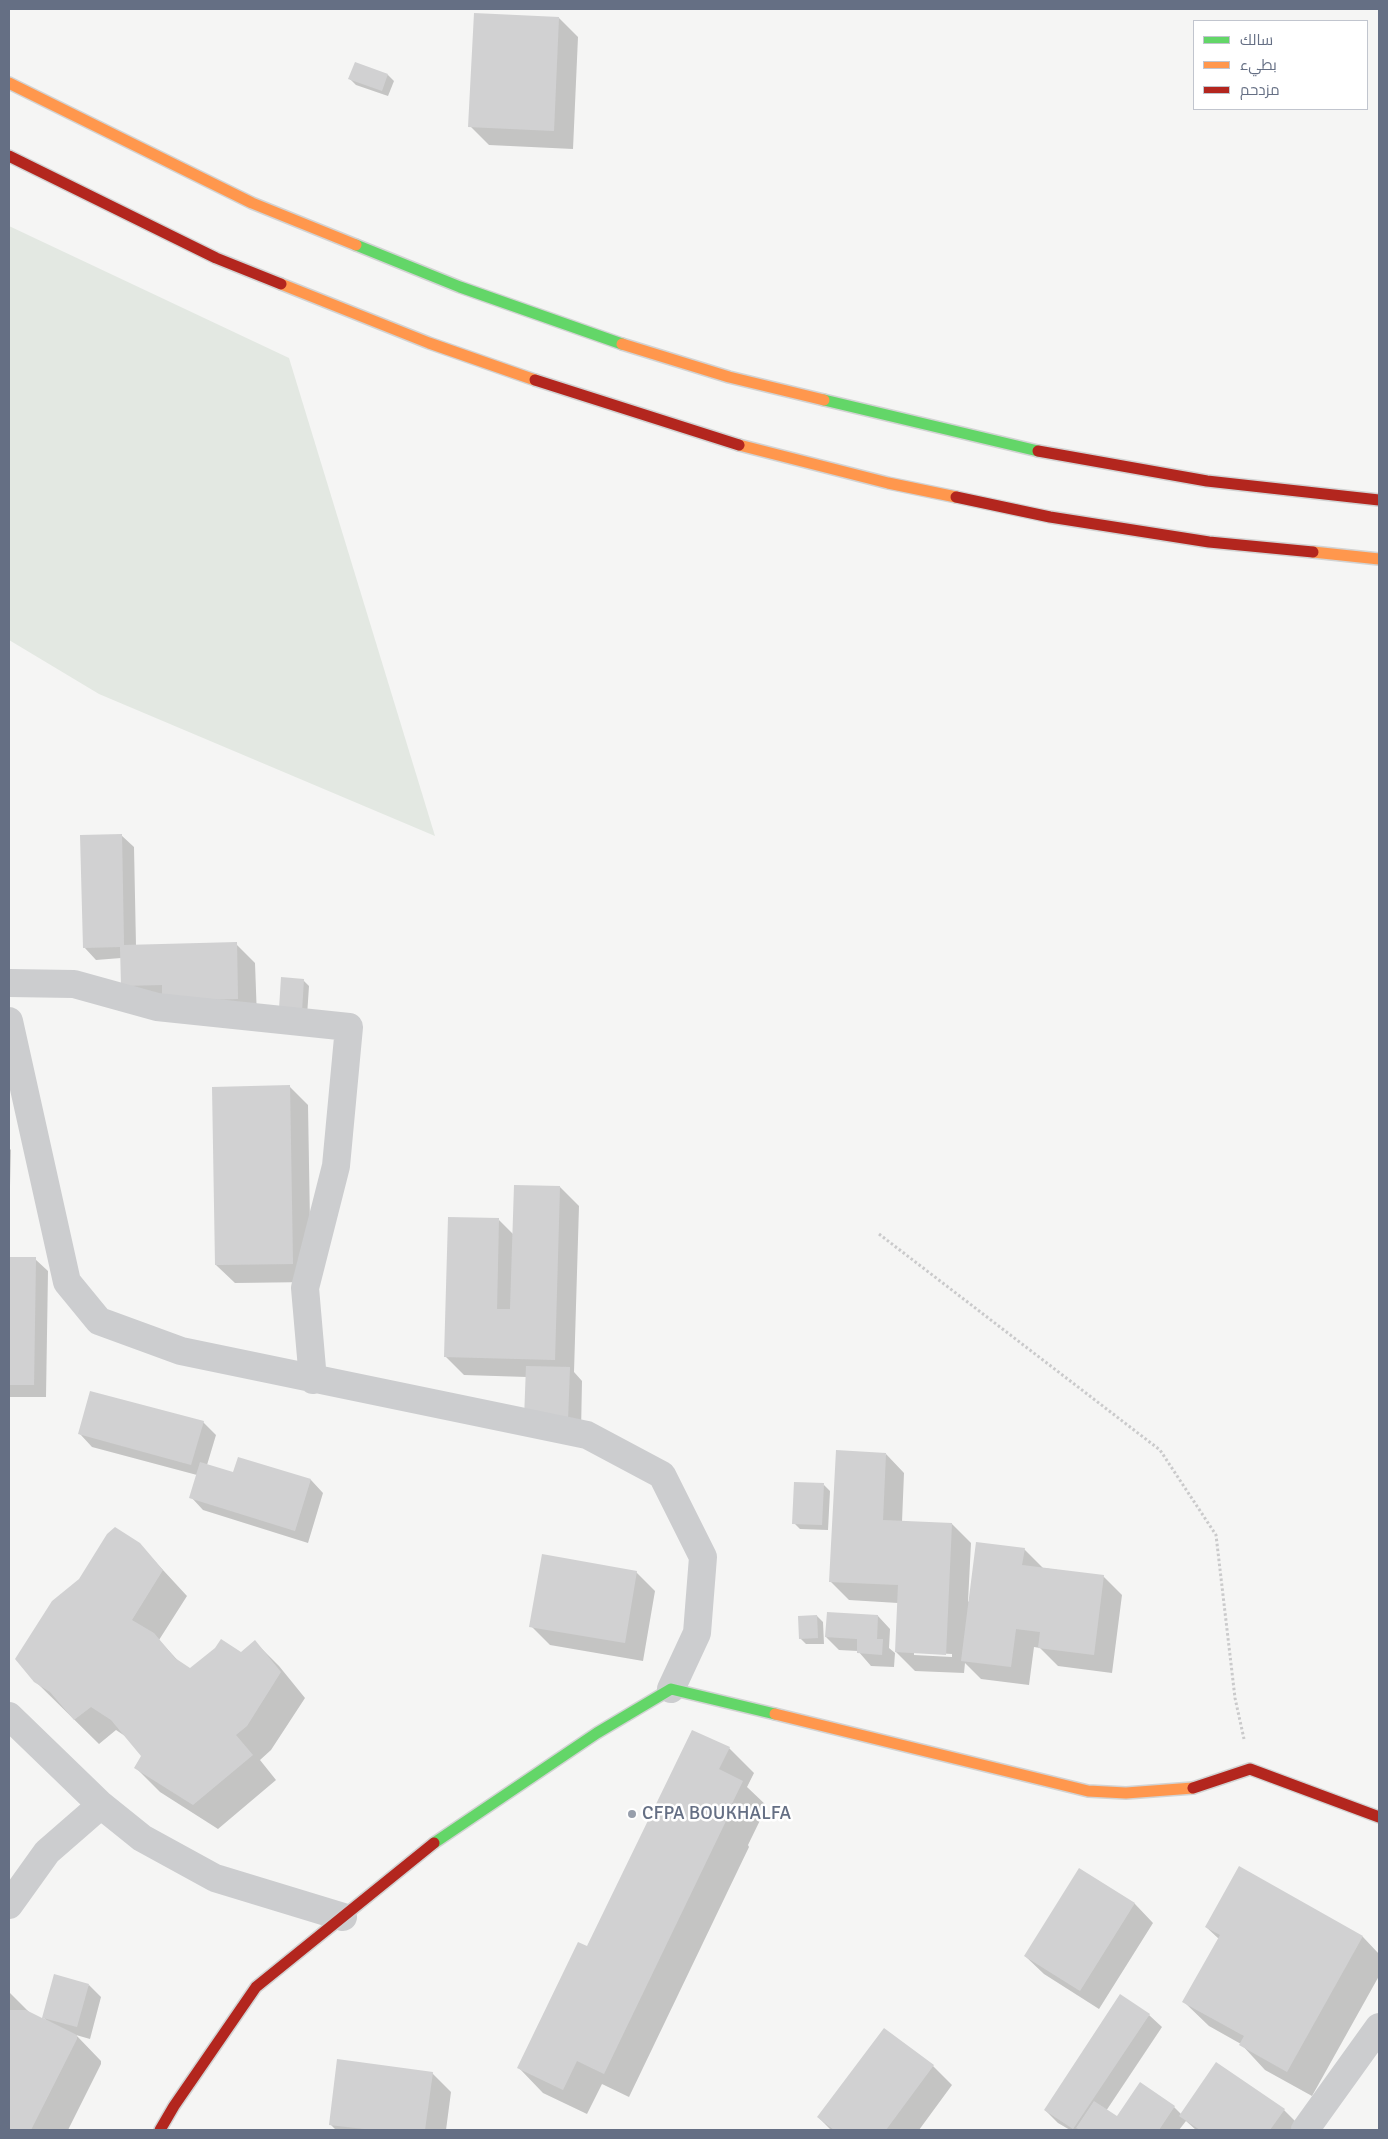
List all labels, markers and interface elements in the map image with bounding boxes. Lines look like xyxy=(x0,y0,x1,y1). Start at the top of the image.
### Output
legend xyxy=(1193,20,1368,110)
text: سالك xyxy=(1240,31,1273,49)
text: بطيء xyxy=(1240,56,1277,74)
text: مزدحم xyxy=(1240,81,1280,99)
place label: CFPA BOUKHALFA xyxy=(642,1803,791,1825)
marker: CFPA BOUKHALFA xyxy=(626,1808,638,1820)

